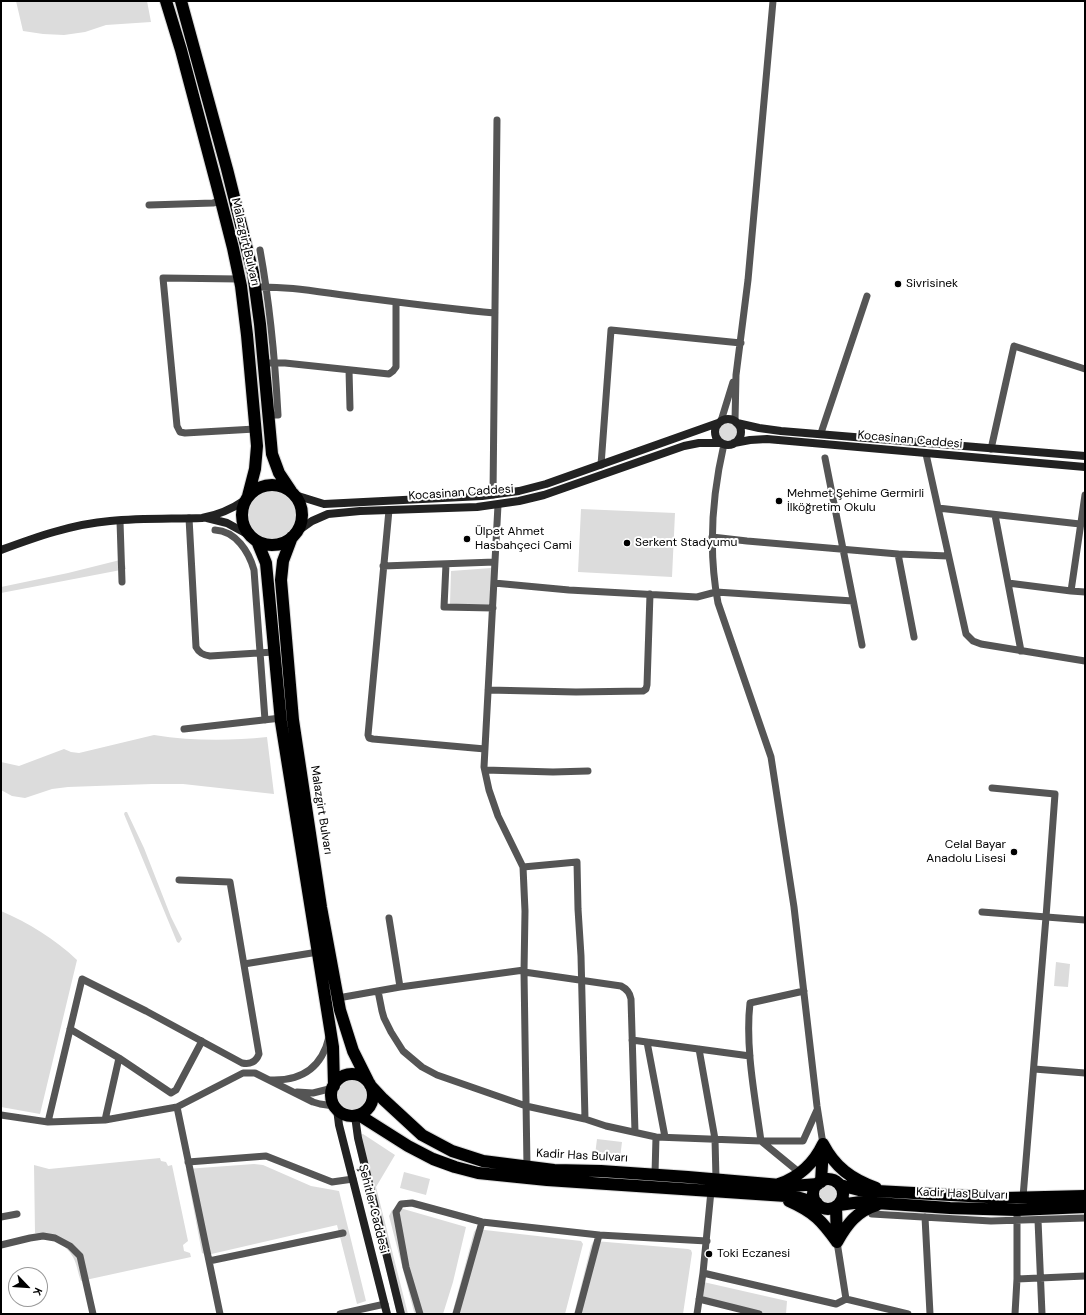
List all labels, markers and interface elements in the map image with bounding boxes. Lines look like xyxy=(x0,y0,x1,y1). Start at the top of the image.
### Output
street label: Malazgirt Bulvarı xyxy=(228,197,262,287)
place label: Sivrisinek xyxy=(906,277,958,291)
marker: Sivrisinek xyxy=(893,279,903,289)
street label: Kocasinan Caddesi xyxy=(857,428,963,452)
street label: Kocasinan Caddesi xyxy=(408,482,514,504)
place label: Mehmet Şehime Germirli İlköğretim Okulu xyxy=(787,487,924,515)
marker: Mehmet Şehime Germirli İlköğretim Okulu xyxy=(774,496,784,506)
place label: Ülpet Ahmet Hasbahçeci Cami xyxy=(475,525,572,553)
marker: Ülpet Ahmet Hasbahçeci Cami xyxy=(462,534,472,544)
place label: Serkent Stadyumu xyxy=(635,536,737,550)
marker: Serkent Stadyumu xyxy=(622,538,632,548)
street label: Malazgirt Bulvarı xyxy=(307,765,335,855)
place label: Celal Bayar Anadolu Lisesi xyxy=(926,838,1006,866)
marker: Celal Bayar Anadolu Lisesi xyxy=(1009,847,1019,857)
street label: Kadir Has Bulvarı xyxy=(536,1146,628,1166)
street label: Şehitler Caddesi xyxy=(355,1163,391,1255)
street label: Kadir Has Bulvarı xyxy=(916,1185,1008,1203)
place label: Toki Eczanesi xyxy=(717,1247,790,1261)
marker: Toki Eczanesi xyxy=(704,1249,714,1259)
north arrow xyxy=(8,1267,48,1307)
text: K xyxy=(30,1285,46,1298)

